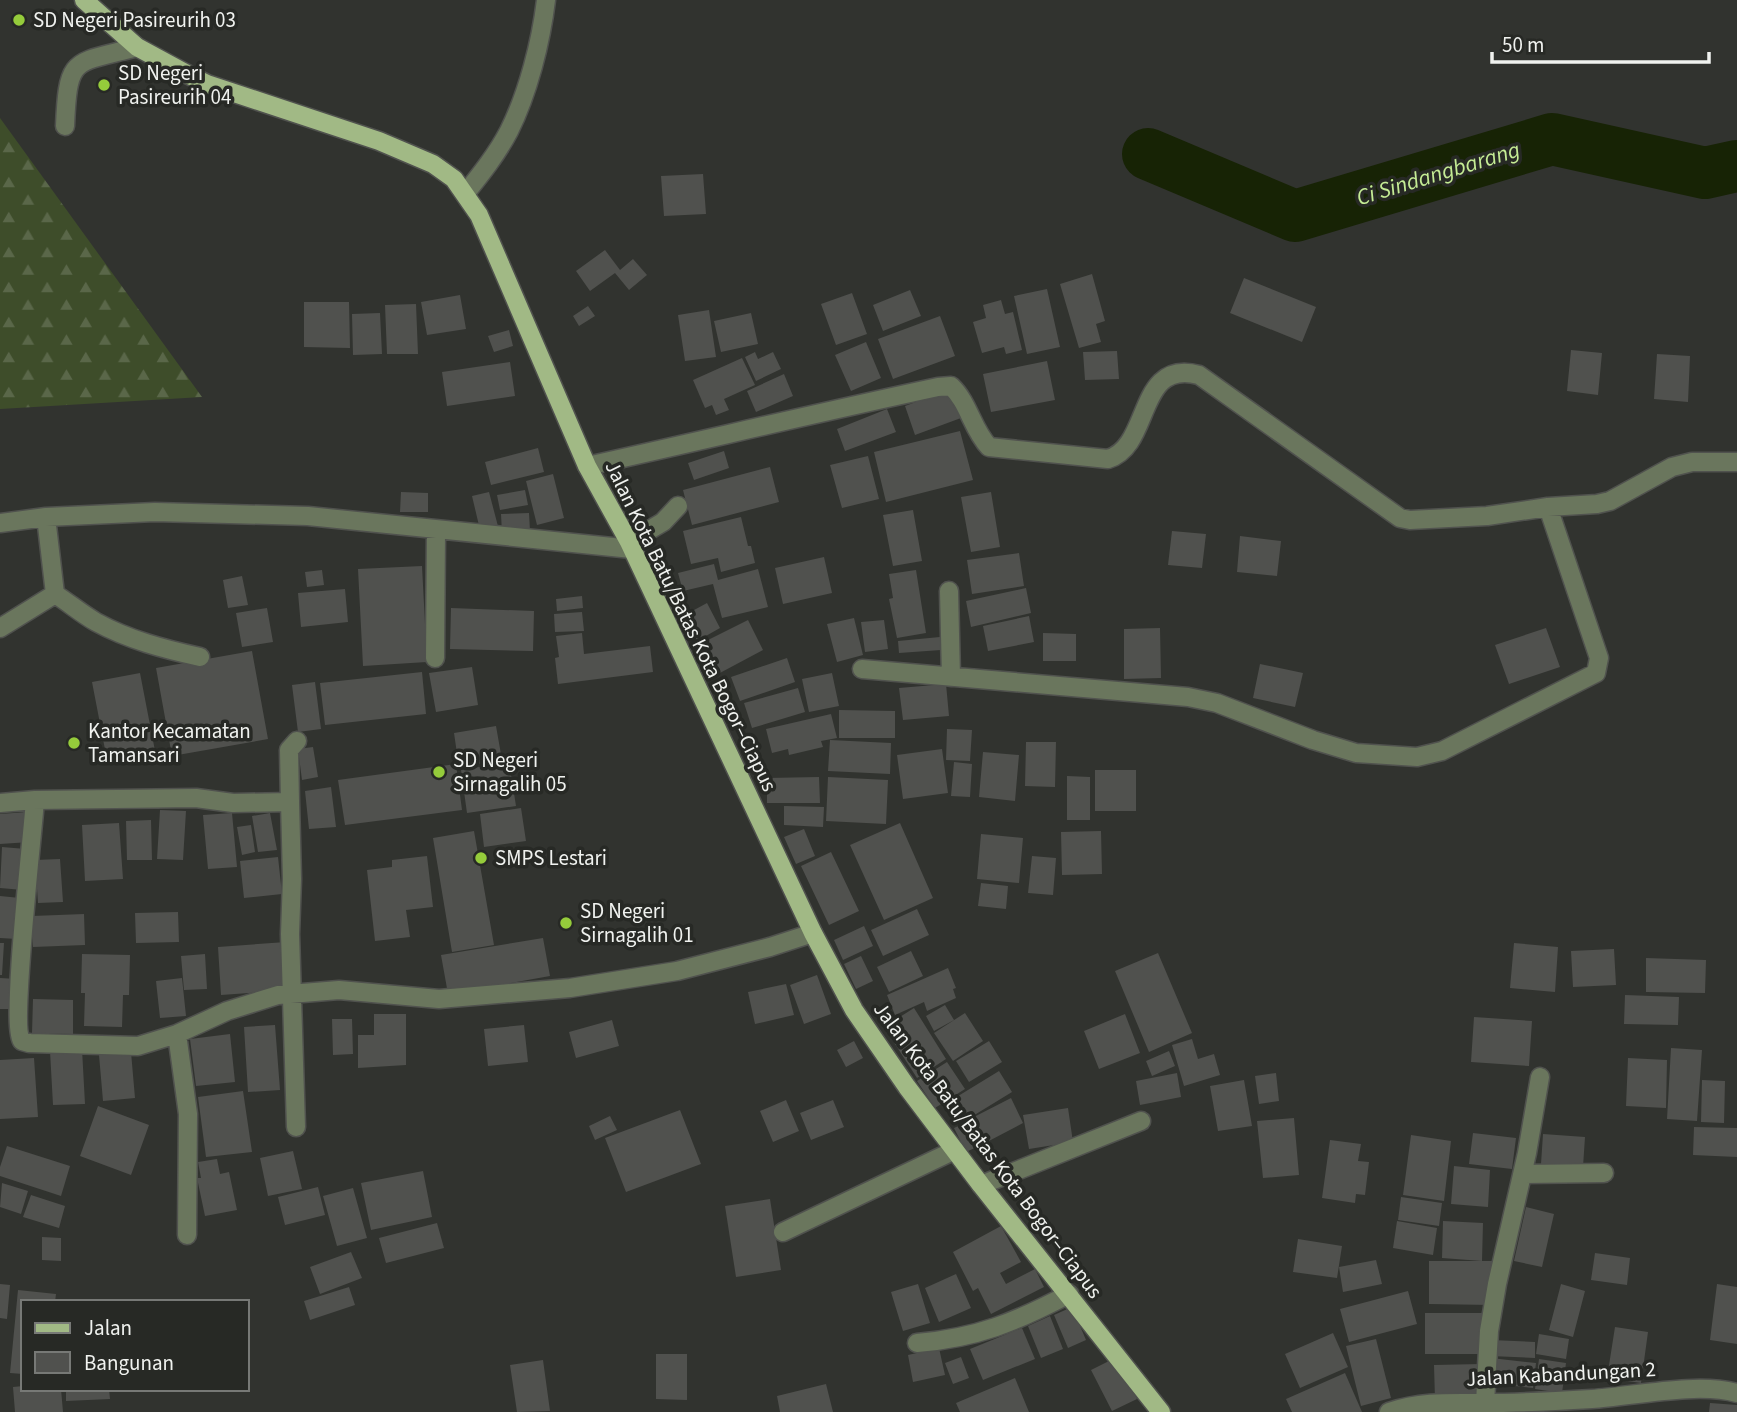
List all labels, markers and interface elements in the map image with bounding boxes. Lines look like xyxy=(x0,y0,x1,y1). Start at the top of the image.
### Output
place label: SD Negeri Pasireurih 03 xyxy=(33,5,236,35)
marker: SD Negeri Pasireurih 03 xyxy=(11,12,27,28)
scale bar xyxy=(1492,21,1709,65)
text: 50 m xyxy=(1502,30,1544,60)
place label: SD Negeri Pasireurih 04 xyxy=(118,58,231,112)
marker: SD Negeri Pasireurih 04 xyxy=(96,77,112,93)
water label: Ci Sindangbarang xyxy=(1352,133,1524,214)
street label: Jalan Kota Batu/Batas Kota Bogor–Ciapus xyxy=(598,456,784,797)
place label: Kantor Kecamatan Tamansari xyxy=(88,716,251,770)
marker: Kantor Kecamatan Tamansari xyxy=(66,735,82,751)
place label: SD Negeri Sirnagalih 05 xyxy=(453,745,567,799)
marker: SD Negeri Sirnagalih 05 xyxy=(431,764,447,780)
place label: SMPS Lestari xyxy=(495,843,607,873)
marker: SMPS Lestari xyxy=(473,850,489,866)
place label: SD Negeri Sirnagalih 01 xyxy=(580,896,694,950)
marker: SD Negeri Sirnagalih 01 xyxy=(558,915,574,931)
street label: Jalan Kota Batu/Batas Kota Bogor–Ciapus xyxy=(866,995,1110,1305)
legend xyxy=(21,1300,248,1391)
text: Jalan xyxy=(84,1313,132,1343)
text: Bangunan xyxy=(84,1348,174,1378)
street label: Jalan Kabandungan 2 xyxy=(1465,1354,1657,1394)

